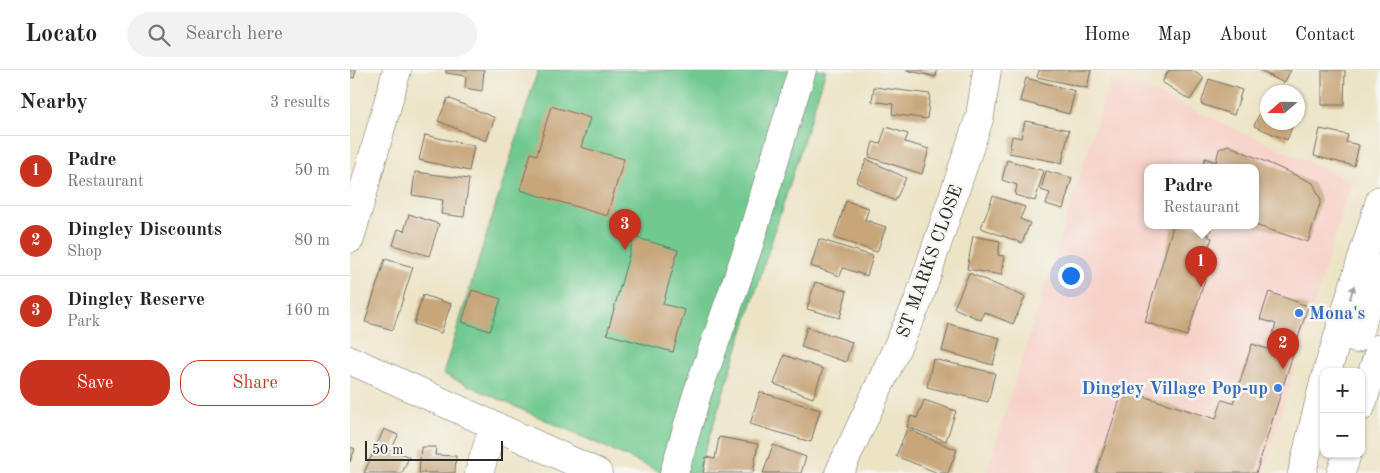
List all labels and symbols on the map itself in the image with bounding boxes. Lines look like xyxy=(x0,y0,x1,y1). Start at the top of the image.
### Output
north arrow xyxy=(1260,85,1305,130)
street label: ST MARKS CLOSE xyxy=(894,183,966,340)
pin: 3 xyxy=(609,209,641,250)
pin: 1 xyxy=(1185,246,1217,287)
your location xyxy=(1058,263,1084,289)
one-way arrow xyxy=(1348,284,1356,299)
place label: Mona's xyxy=(1309,305,1366,323)
marker: Mona's xyxy=(1293,307,1305,319)
pin: 2 xyxy=(1267,328,1299,369)
place label: Dingley Village Pop-up xyxy=(1081,380,1268,398)
marker: Dingley Village Pop-up xyxy=(1272,382,1284,394)
scale bar xyxy=(365,438,502,461)

